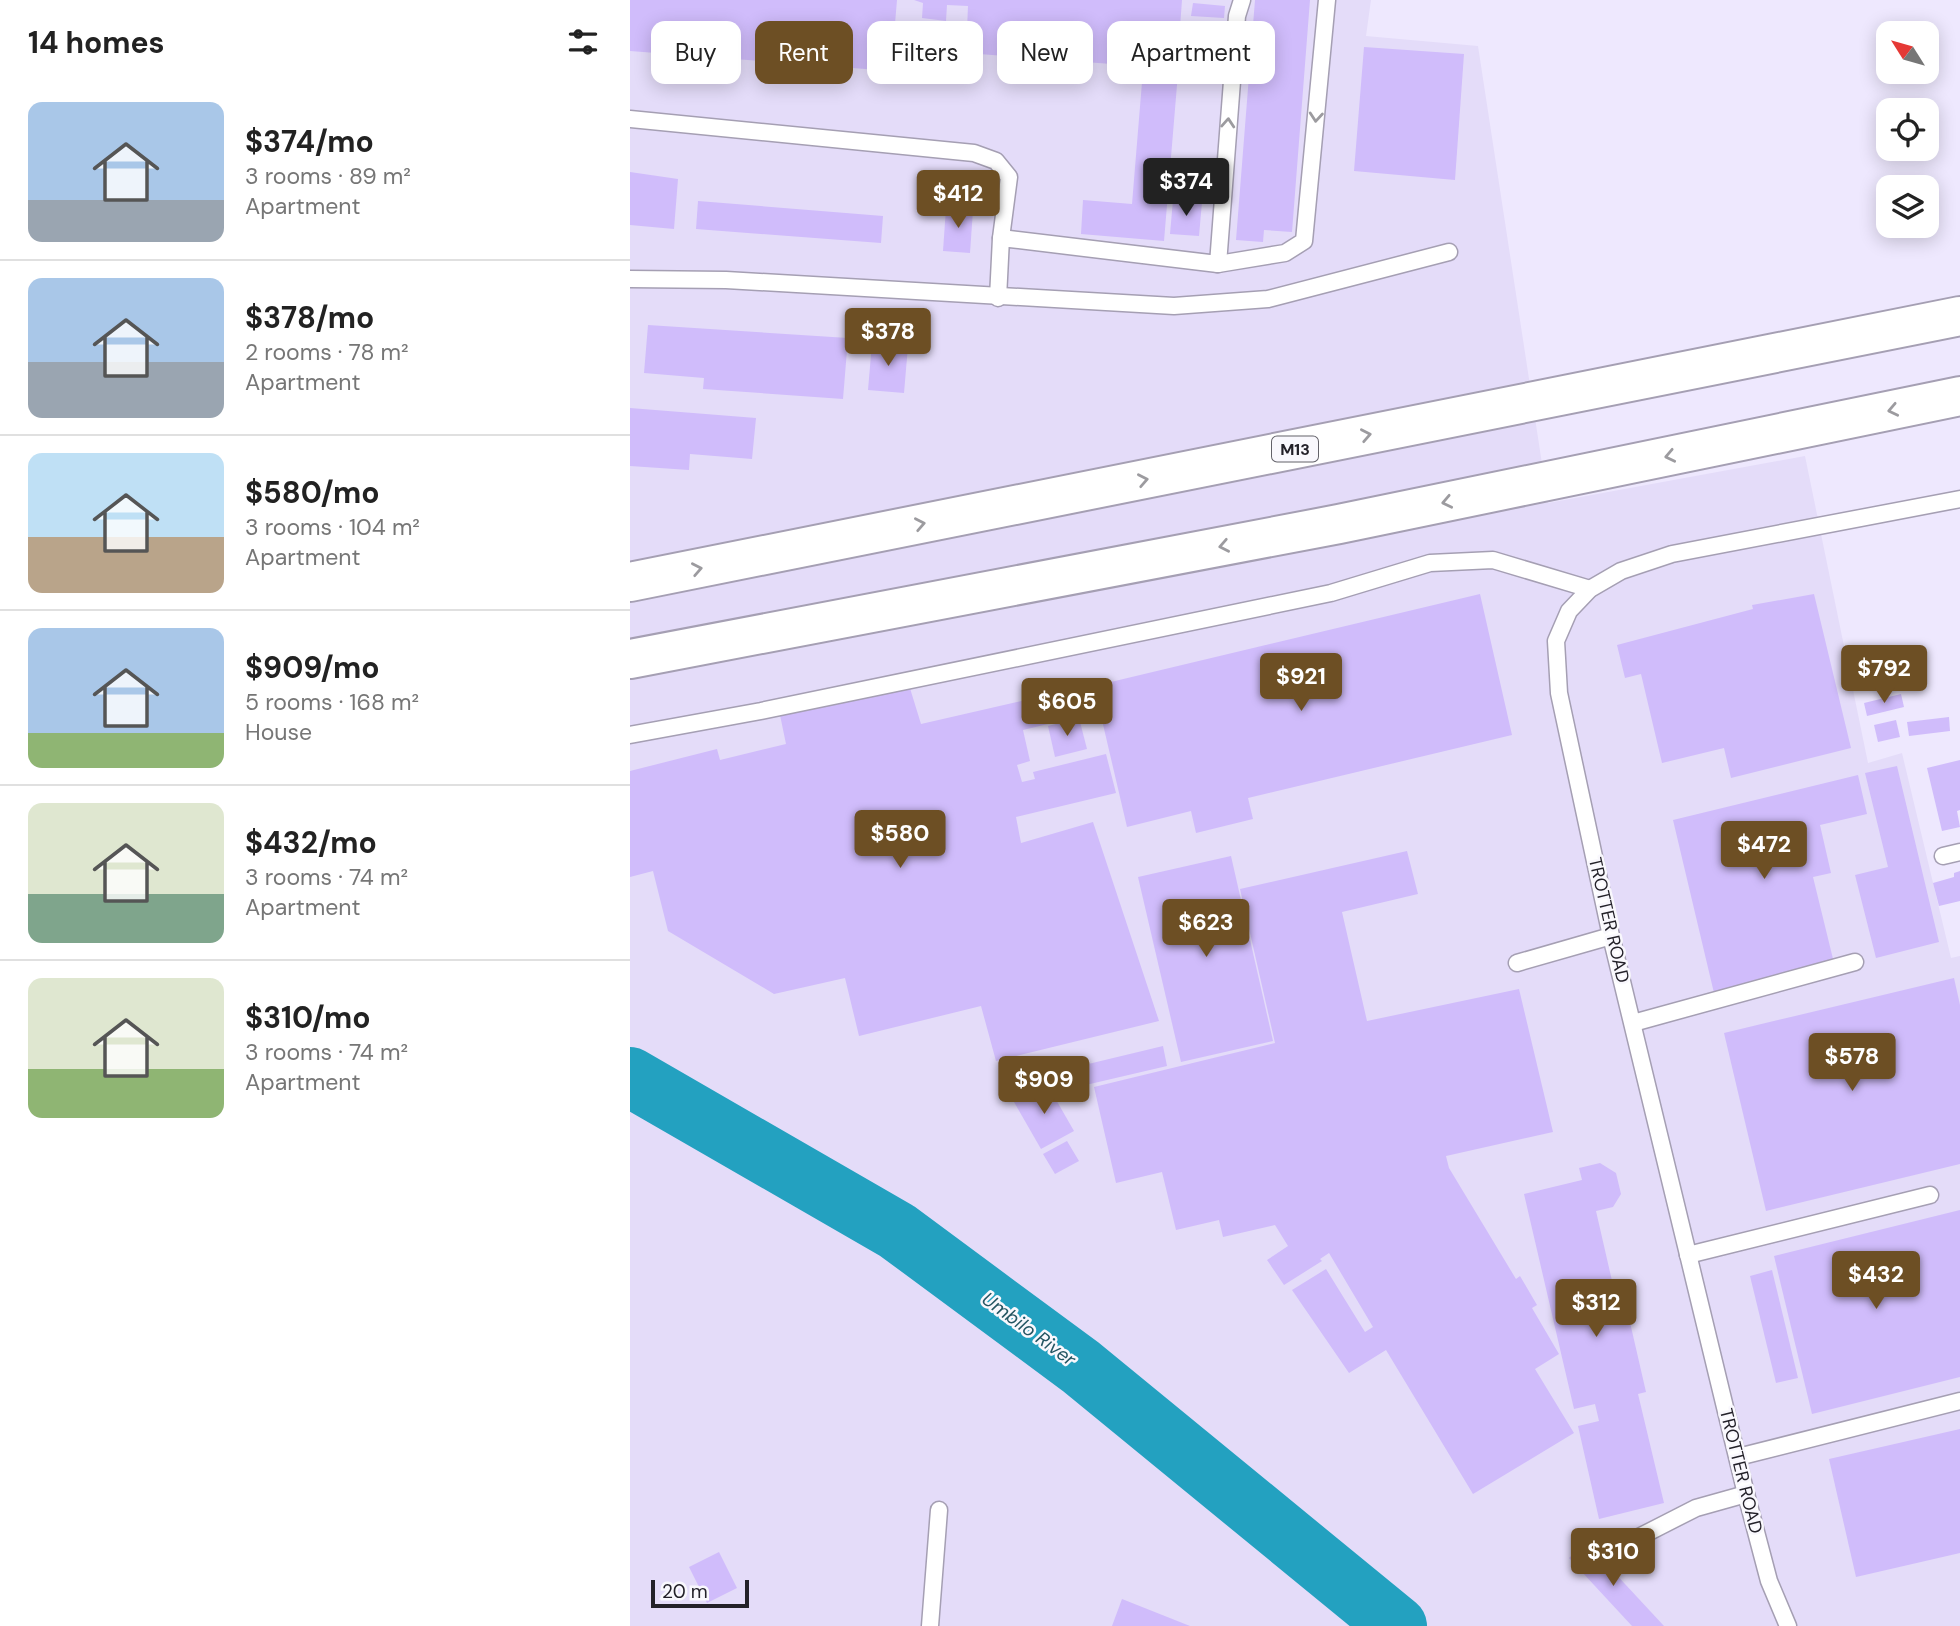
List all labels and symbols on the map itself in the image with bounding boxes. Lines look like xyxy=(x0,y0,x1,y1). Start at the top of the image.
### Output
north arrow xyxy=(1876,21,1939,84)
one-way arrow xyxy=(1309,112,1324,123)
one-way arrow xyxy=(1220,117,1235,128)
pin: $374 xyxy=(1145,158,1227,218)
pin: $412 xyxy=(917,170,999,230)
pin: $378 xyxy=(847,308,929,368)
one-way arrow xyxy=(1887,402,1899,417)
one-way arrow xyxy=(1360,428,1372,443)
road number: M13 xyxy=(1272,436,1318,462)
one-way arrow xyxy=(1664,448,1676,463)
one-way arrow xyxy=(1137,473,1149,488)
one-way arrow xyxy=(1442,494,1453,509)
one-way arrow xyxy=(914,518,926,533)
one-way arrow xyxy=(1218,538,1230,553)
one-way arrow xyxy=(691,562,703,577)
pin: $792 xyxy=(1843,646,1925,705)
pin: $921 xyxy=(1260,654,1342,713)
pin: $605 xyxy=(1026,678,1108,738)
pin: $580 xyxy=(859,810,941,870)
pin: $472 xyxy=(1723,822,1805,881)
street label: TROTTER ROAD xyxy=(1583,855,1635,985)
pin: $623 xyxy=(1165,900,1247,959)
pin: $578 xyxy=(1811,1034,1893,1093)
pin: $909 xyxy=(1003,1056,1085,1116)
pin: $432 xyxy=(1835,1252,1917,1311)
pin: $312 xyxy=(1555,1280,1637,1339)
water label: Umbilo River xyxy=(977,1286,1082,1372)
street label: TROTTER ROAD xyxy=(1714,1406,1768,1536)
pin: $310 xyxy=(1572,1528,1654,1588)
scale bar xyxy=(651,1577,749,1609)

